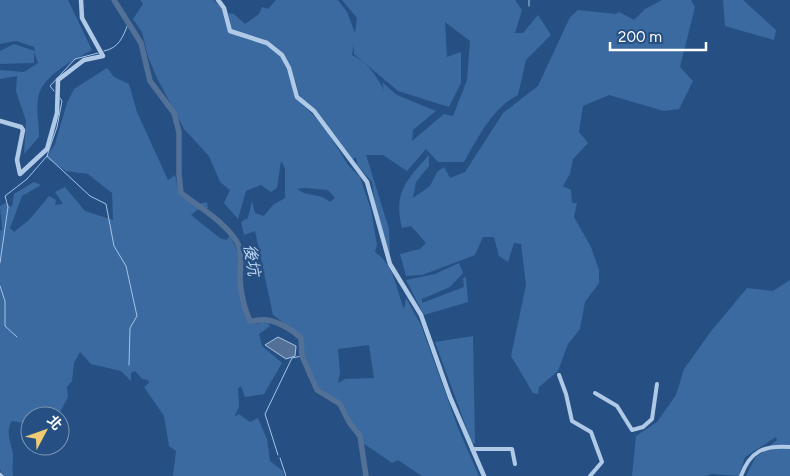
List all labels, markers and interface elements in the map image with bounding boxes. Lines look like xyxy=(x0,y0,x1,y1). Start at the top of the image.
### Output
scale bar xyxy=(610,20,706,52)
text: 200 m xyxy=(618,28,662,46)
water label: 後坑 xyxy=(240,243,264,279)
north arrow xyxy=(20,406,70,456)
text: 北 xyxy=(43,412,65,434)

